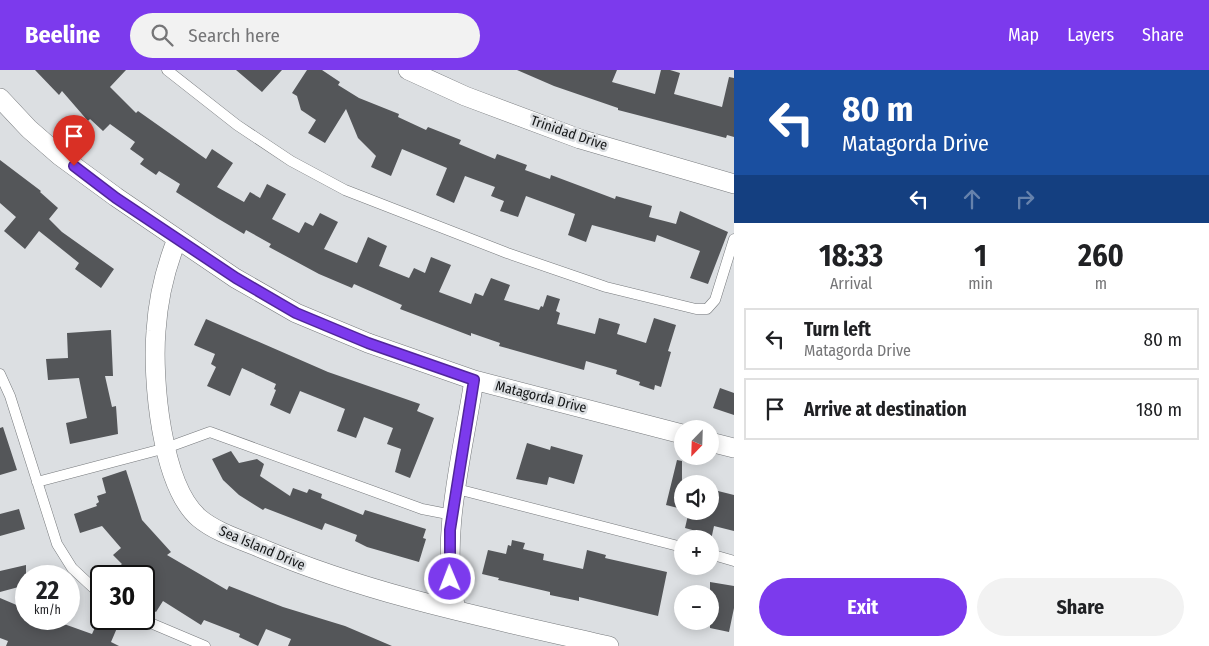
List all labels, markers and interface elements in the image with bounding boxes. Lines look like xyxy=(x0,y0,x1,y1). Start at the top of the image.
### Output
search box xyxy=(130,13,480,58)
text: Beeline xyxy=(25,21,100,49)
icon: search xyxy=(148,21,176,49)
text: Search here xyxy=(188,24,280,47)
text: Map xyxy=(1008,24,1039,46)
text: Layers xyxy=(1067,24,1114,46)
text: Share xyxy=(1142,24,1184,46)
text: 80 m xyxy=(842,88,914,130)
icon: left xyxy=(759,90,824,155)
street label: Trinidad Drive xyxy=(528,112,610,154)
pin xyxy=(53,115,95,166)
icon: arrive xyxy=(60,122,88,150)
text: Matagorda Drive xyxy=(842,130,989,157)
icon: left xyxy=(905,185,933,213)
icon: ahead xyxy=(958,185,986,213)
icon: right xyxy=(1011,185,1039,213)
text: 18:33 xyxy=(819,238,883,274)
text: 1 xyxy=(974,238,987,274)
text: 260 xyxy=(1078,238,1124,274)
text: Arrival xyxy=(830,274,872,293)
text: min xyxy=(968,274,993,293)
text: m xyxy=(1095,274,1107,293)
text: Turn left xyxy=(804,318,871,341)
icon: left xyxy=(761,325,789,353)
text: 80 m xyxy=(1144,328,1182,351)
text: Matagorda Drive xyxy=(804,341,911,360)
street label: Matagorda Drive xyxy=(494,377,589,417)
icon: arrive xyxy=(761,395,789,423)
text: Arrive at destination xyxy=(804,398,967,421)
text: 180 m xyxy=(1136,398,1182,421)
north arrow xyxy=(674,420,719,465)
map controls xyxy=(674,420,719,630)
button: sound xyxy=(674,475,719,520)
street label: Sea Island Drive xyxy=(216,522,308,574)
button: + xyxy=(674,530,719,575)
position arrow xyxy=(423,552,475,604)
speed limit sign: 30 xyxy=(90,565,155,630)
text: 22 xyxy=(36,576,59,606)
button: Exit xyxy=(759,578,967,636)
button: Share xyxy=(977,578,1184,636)
button: − xyxy=(674,585,719,630)
text: km/h xyxy=(34,603,61,617)

